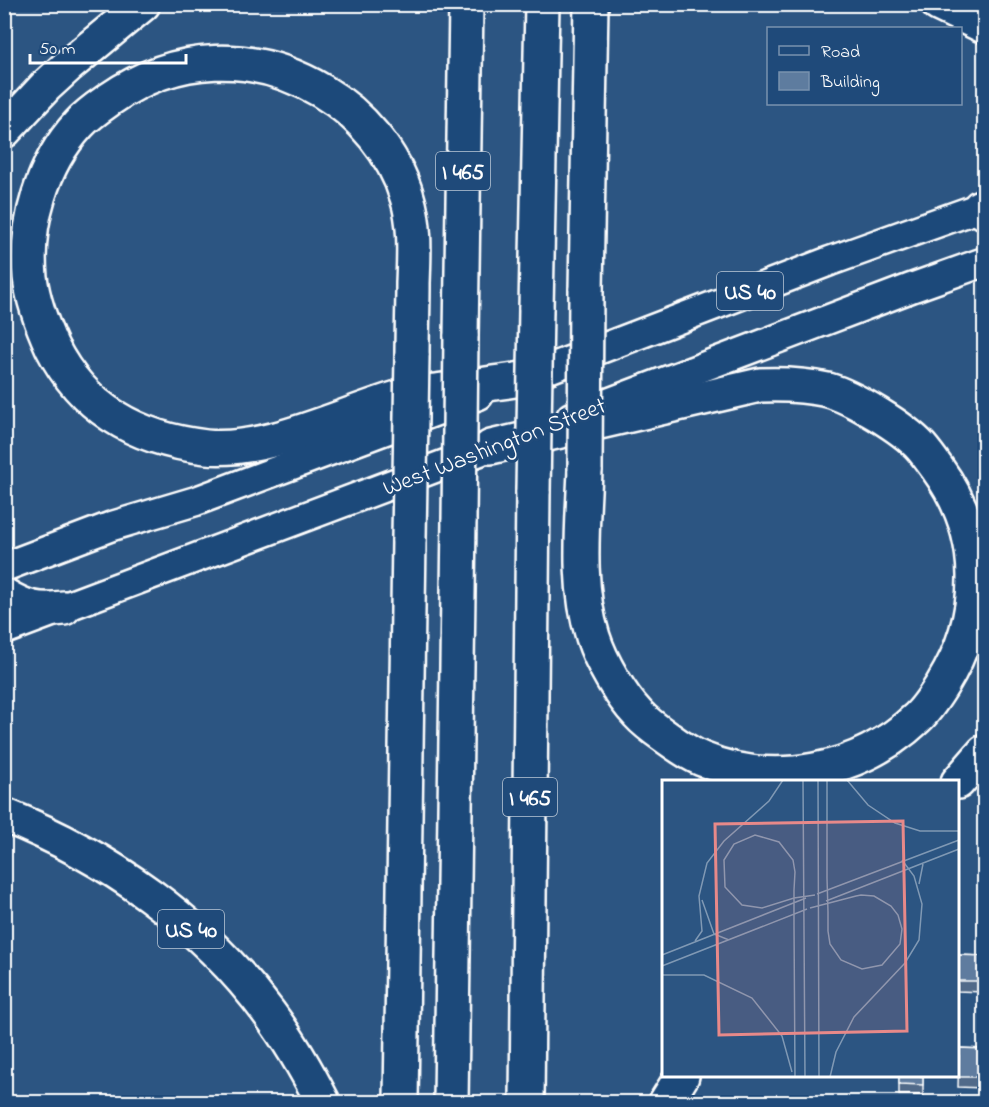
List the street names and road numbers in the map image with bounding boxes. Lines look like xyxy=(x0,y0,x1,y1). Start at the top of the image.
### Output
road number: I 465 xyxy=(436,152,490,190)
road number: US 40 xyxy=(717,272,783,310)
street label: West Washington Street xyxy=(378,390,612,507)
road number: I 465 xyxy=(503,778,557,816)
road number: US 40 xyxy=(158,910,224,948)

